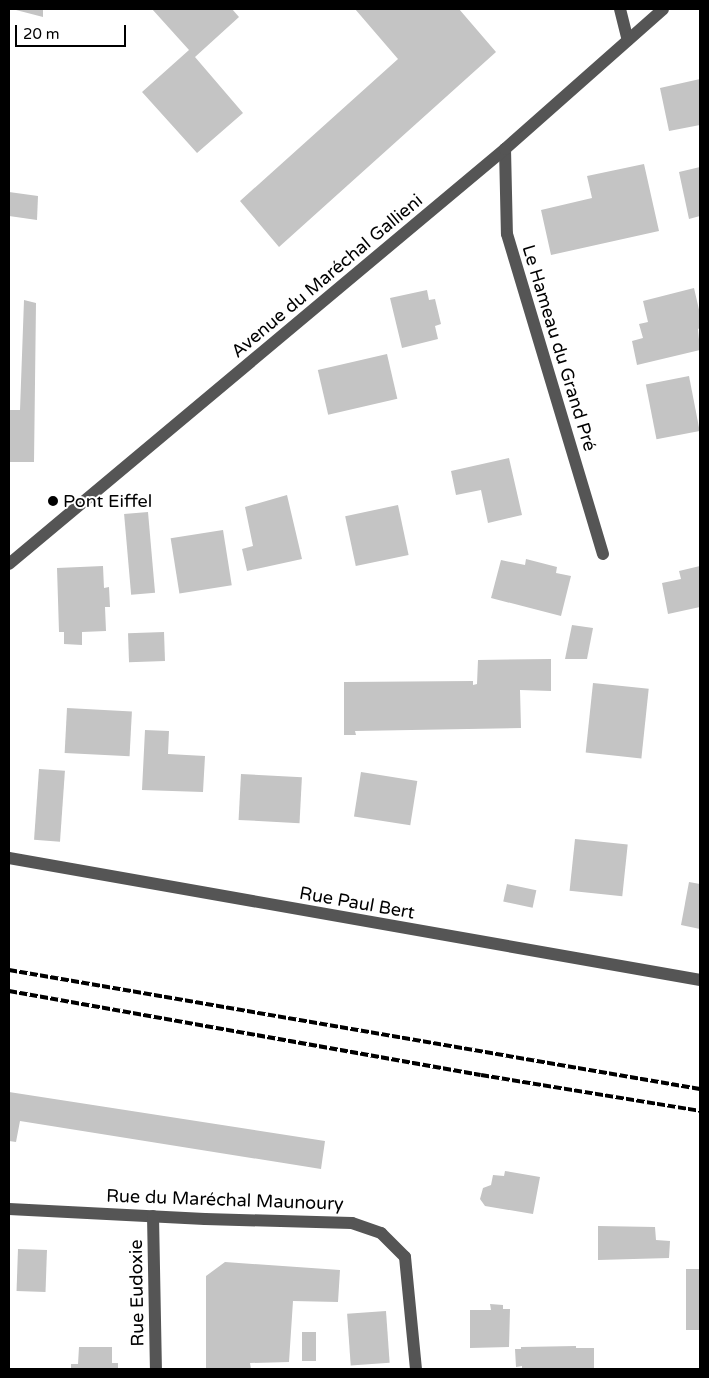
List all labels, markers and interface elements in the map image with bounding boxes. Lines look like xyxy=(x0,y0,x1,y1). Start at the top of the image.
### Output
scale bar xyxy=(18,15,129,47)
text: 20 m xyxy=(23,25,60,43)
street label: Avenue du Maréchal Gallieni xyxy=(227,190,427,362)
street label: Le Hameau du Grand Pré xyxy=(517,242,601,454)
place label: Pont Eiffel xyxy=(63,490,152,512)
marker: Pont Eiffel xyxy=(47,495,59,507)
street label: Rue Paul Bert xyxy=(298,882,416,924)
street label: Rue du Maréchal Maunoury xyxy=(106,1185,344,1215)
street label: Rue Eudoxie xyxy=(125,1239,149,1347)

